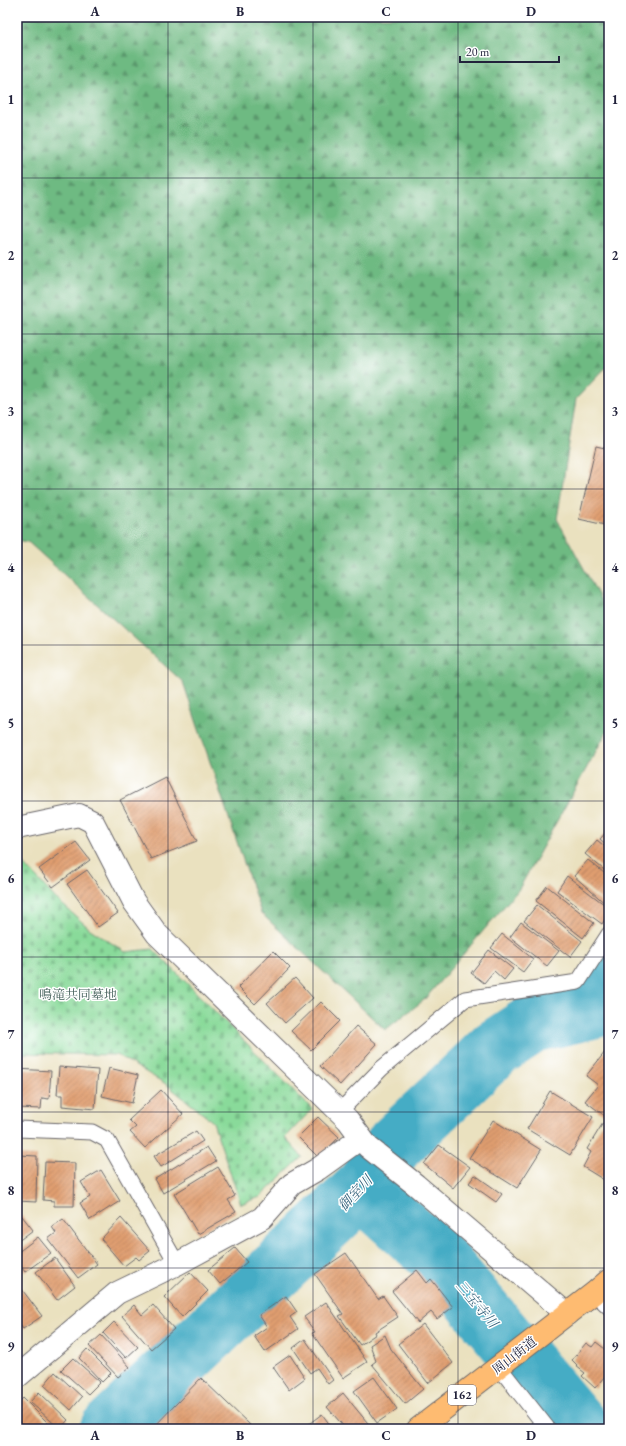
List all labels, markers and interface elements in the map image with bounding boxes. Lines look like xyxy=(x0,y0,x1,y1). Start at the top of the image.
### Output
text: A xyxy=(89,3,100,20)
text: B xyxy=(236,3,244,20)
text: C xyxy=(381,3,391,20)
text: D xyxy=(526,3,536,20)
scale bar xyxy=(460,38,559,64)
text: 20 m xyxy=(466,44,490,60)
text: 1 xyxy=(8,91,15,108)
text: 1 xyxy=(612,91,619,108)
text: 2 xyxy=(8,247,15,264)
text: 2 xyxy=(612,247,619,264)
text: 3 xyxy=(8,403,15,420)
text: 3 xyxy=(612,403,619,420)
text: 4 xyxy=(8,559,15,576)
text: 4 xyxy=(612,559,619,576)
text: 5 xyxy=(8,715,14,732)
text: 5 xyxy=(612,715,618,732)
text: 6 xyxy=(8,870,15,887)
text: 6 xyxy=(612,870,619,887)
park label: 鳴滝共同墓地 xyxy=(39,986,117,1003)
text: 7 xyxy=(8,1026,15,1043)
text: 7 xyxy=(612,1026,619,1043)
water label: 御室川 xyxy=(334,1170,377,1214)
text: 8 xyxy=(8,1182,15,1199)
text: 8 xyxy=(612,1182,619,1199)
water label: 三宝寺川 xyxy=(452,1277,503,1333)
street label: 周山街道 xyxy=(489,1333,540,1378)
text: 9 xyxy=(8,1338,15,1355)
text: 9 xyxy=(612,1338,619,1355)
road number: 162 xyxy=(448,1385,476,1405)
text: A xyxy=(89,1427,100,1444)
text: B xyxy=(236,1427,244,1444)
text: C xyxy=(381,1427,391,1444)
text: D xyxy=(526,1427,536,1444)

